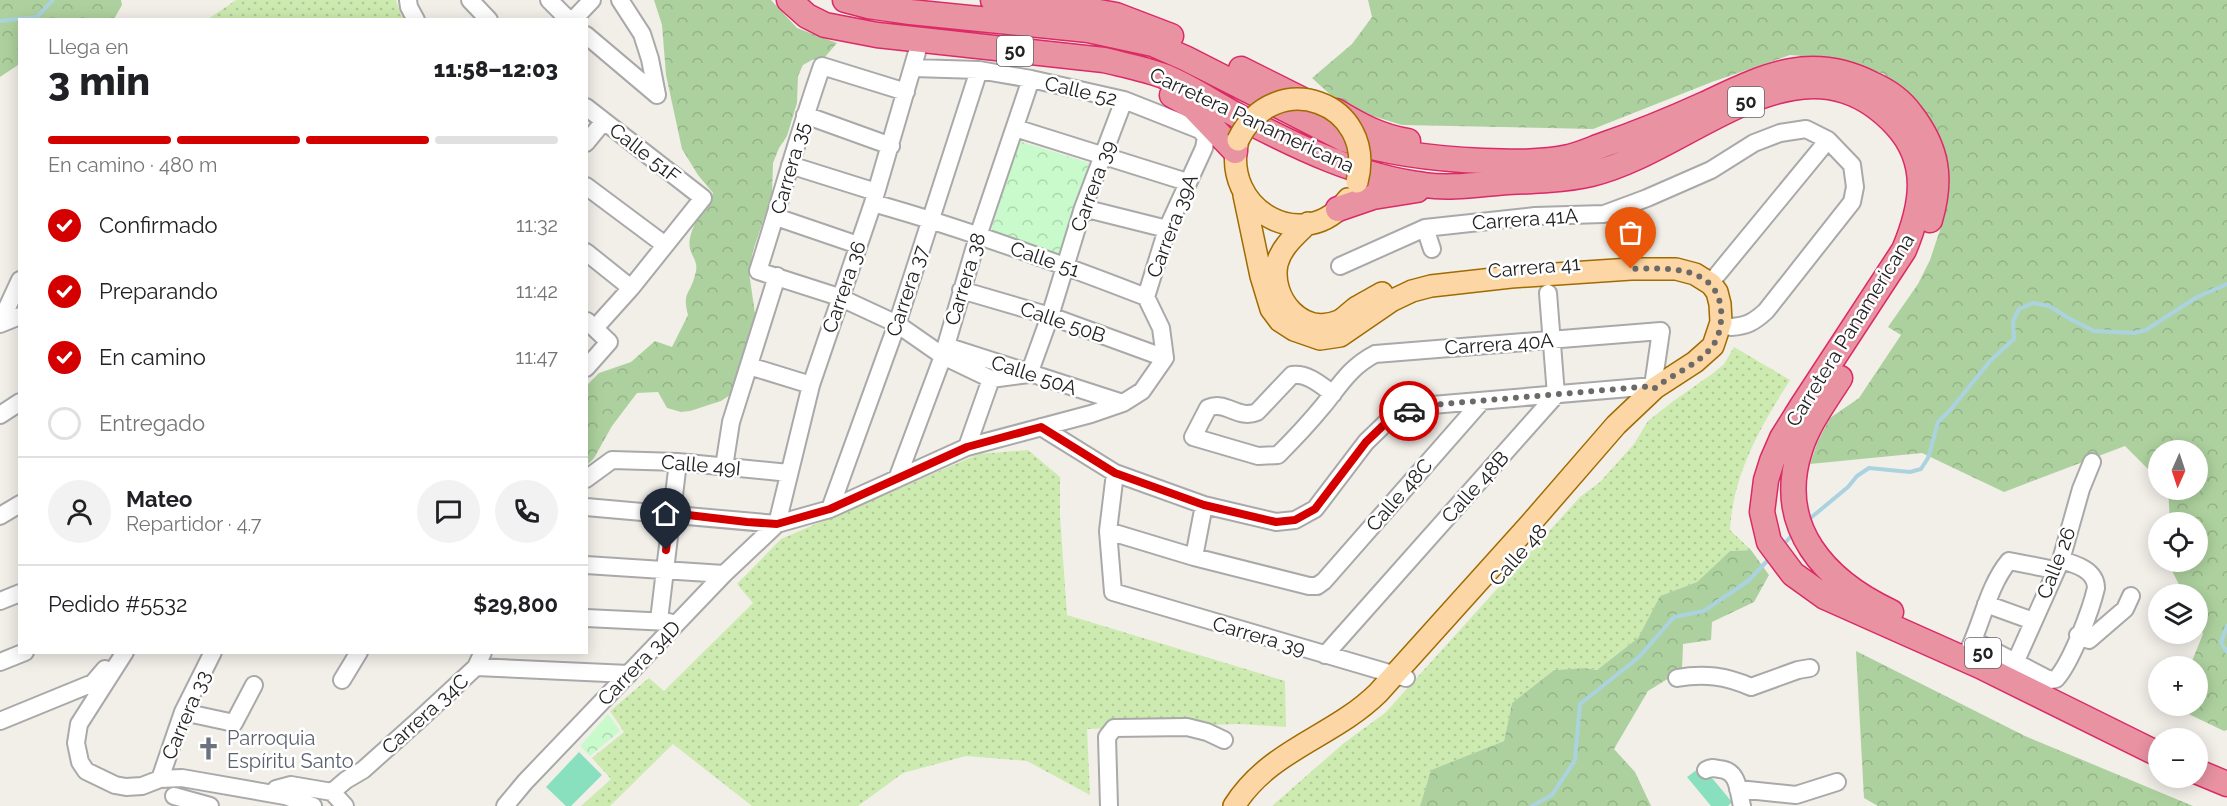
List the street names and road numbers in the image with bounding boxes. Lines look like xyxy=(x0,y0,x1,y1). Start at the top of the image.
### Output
road number: 50 xyxy=(997,36,1033,66)
street label: Carretera Panamericana xyxy=(1146,62,1358,178)
street label: Calle 52 xyxy=(1042,71,1120,111)
road number: 50 xyxy=(1728,87,1764,117)
street label: Calle 51F xyxy=(605,118,685,188)
street label: Carrera 35 xyxy=(765,119,815,217)
street label: Carrera 39 xyxy=(1065,137,1121,235)
street label: Carrera 39A xyxy=(1141,170,1203,281)
street label: Carrera 41A xyxy=(1471,203,1579,235)
street label: Carretera Panamericana xyxy=(1781,229,1919,431)
street label: Carrera 38 xyxy=(940,230,990,328)
street label: Calle 51 xyxy=(1007,236,1083,282)
street label: Carrera 36 xyxy=(817,238,871,336)
street label: Carrera 37 xyxy=(881,242,933,340)
street label: Carrera 41 xyxy=(1487,251,1582,283)
street label: Calle 50B xyxy=(1017,296,1109,348)
street label: Carrera 40A xyxy=(1444,328,1555,360)
street label: Calle 50A xyxy=(988,350,1080,400)
street label: Calle 48B xyxy=(1436,446,1514,528)
street label: Calle 49I xyxy=(660,450,742,480)
street label: Calle 48C xyxy=(1361,453,1437,536)
street label: Calle 48 xyxy=(1484,519,1552,591)
street label: Calle 26 xyxy=(2031,524,2081,602)
street label: Carrera 39 xyxy=(1210,611,1308,661)
street label: Carrera 34D xyxy=(593,615,685,711)
road number: 50 xyxy=(1965,638,2001,668)
street label: Carrera 33 xyxy=(157,667,215,763)
street label: Carrera 34C xyxy=(377,669,474,759)

